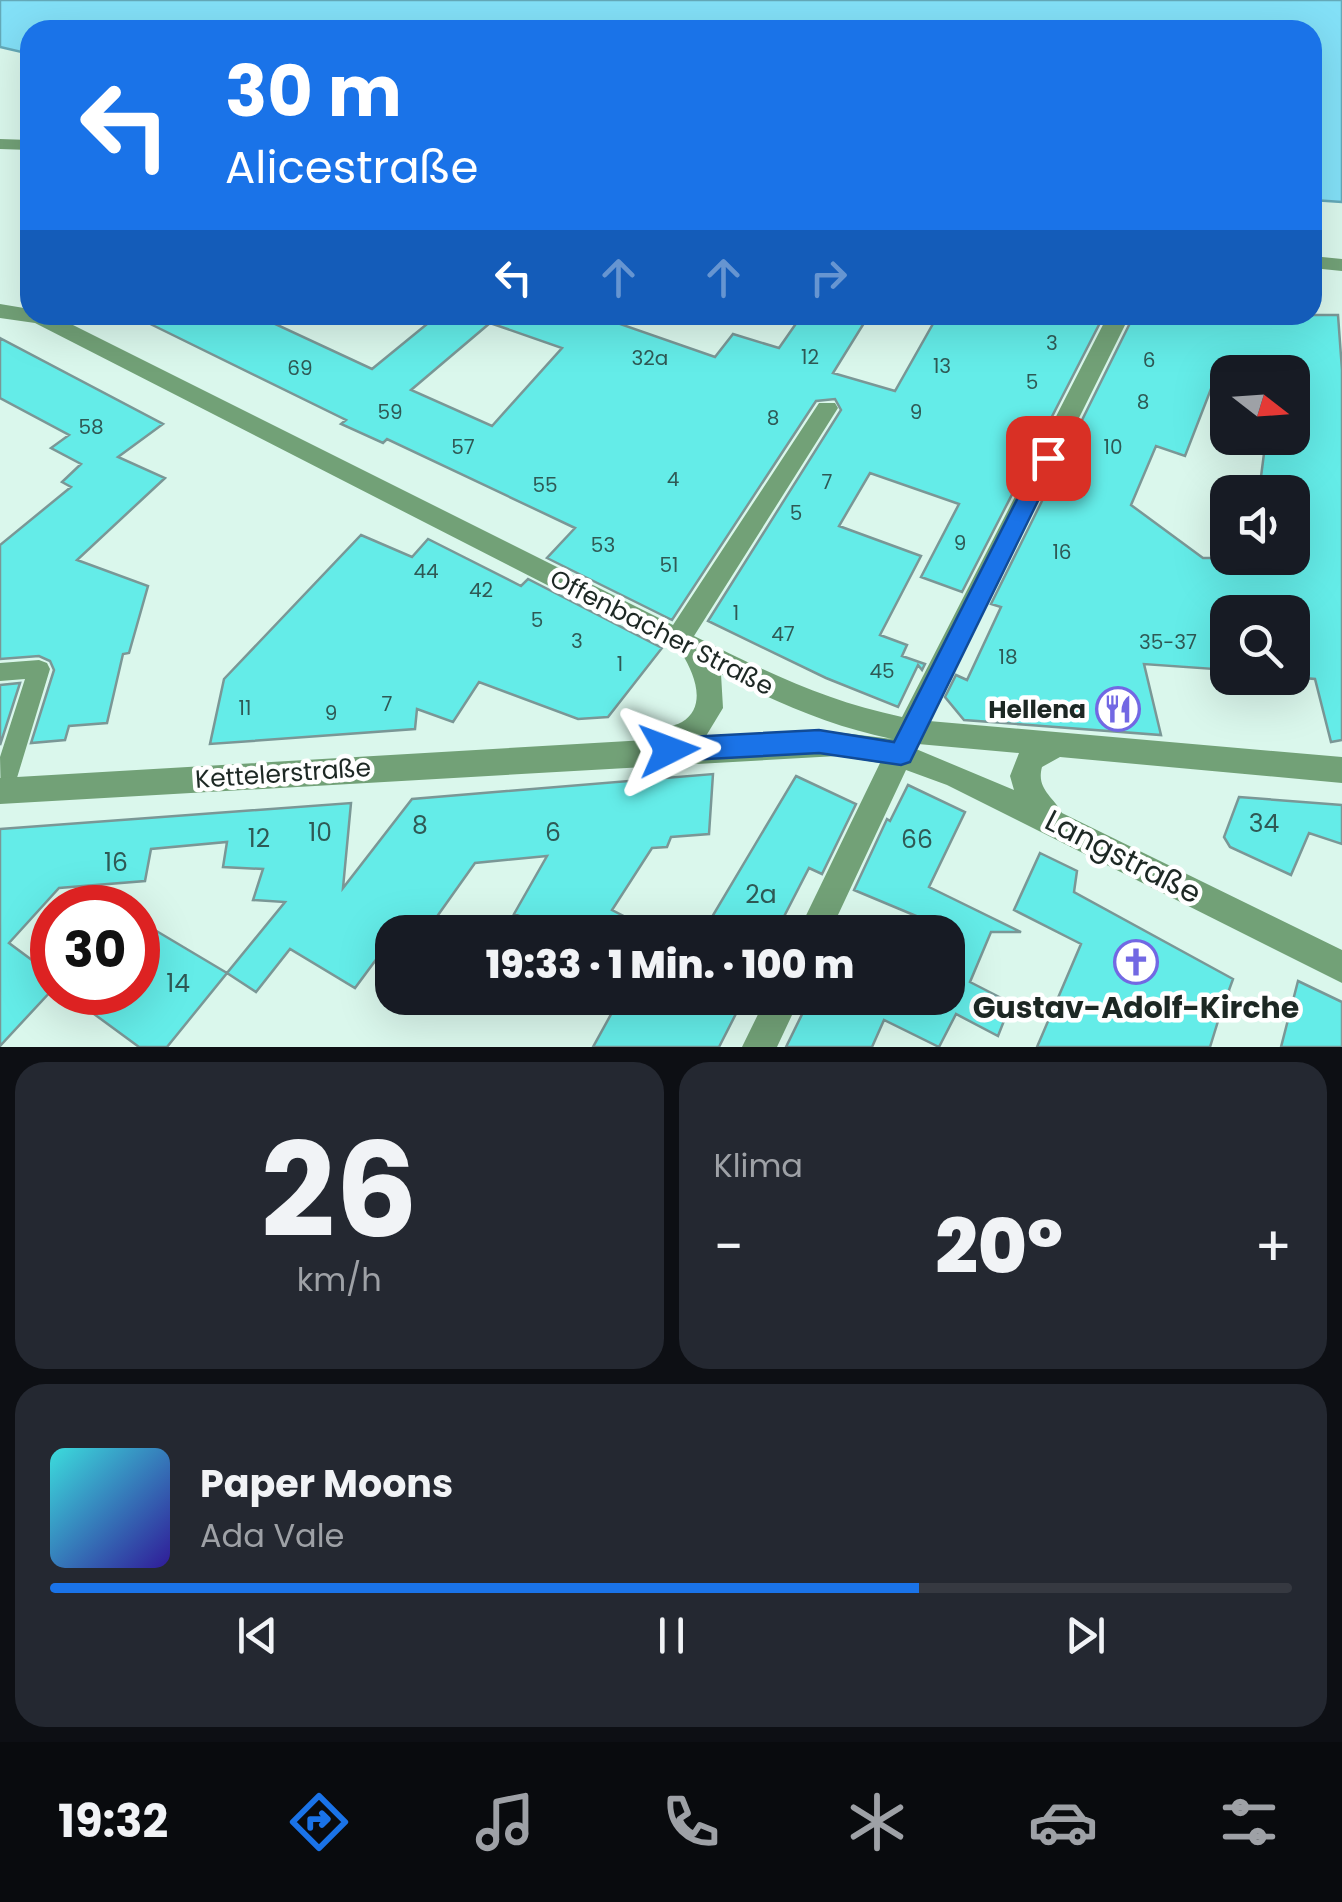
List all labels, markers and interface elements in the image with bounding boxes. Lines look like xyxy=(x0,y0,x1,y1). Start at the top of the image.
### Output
text: 30 m xyxy=(225,42,402,141)
icon: left xyxy=(60,60,190,190)
text: Alicestraße xyxy=(225,136,478,199)
icon: left xyxy=(486,250,541,305)
icon: ahead xyxy=(591,250,646,305)
icon: ahead xyxy=(696,250,751,305)
icon: right xyxy=(801,250,856,305)
house number: 3 xyxy=(1046,329,1058,357)
house number: 12 xyxy=(801,343,819,371)
house number: 32a xyxy=(632,344,668,372)
house number: 6 xyxy=(1143,346,1155,374)
house number: 13 xyxy=(933,352,951,380)
house number: 69 xyxy=(287,354,313,382)
north arrow xyxy=(1210,355,1310,455)
map controls xyxy=(1210,355,1310,695)
house number: 5 xyxy=(1026,368,1038,396)
house number: 8 xyxy=(1137,388,1149,416)
house number: 59 xyxy=(377,398,403,426)
house number: 9 xyxy=(910,398,922,426)
house number: 8 xyxy=(767,404,779,432)
house number: 58 xyxy=(78,413,104,441)
pin xyxy=(1006,416,1091,501)
icon: arrive xyxy=(1021,431,1076,486)
house number: 57 xyxy=(451,433,475,461)
house number: 10 xyxy=(1104,433,1122,461)
house number: 4 xyxy=(667,465,679,493)
house number: 7 xyxy=(822,468,833,496)
house number: 55 xyxy=(532,471,558,499)
button: sound xyxy=(1210,475,1310,575)
house number: 5 xyxy=(790,499,802,527)
house number: 9 xyxy=(954,529,966,557)
house number: 53 xyxy=(591,531,615,559)
house number: 16 xyxy=(1052,538,1072,566)
house number: 51 xyxy=(660,551,678,579)
house number: 44 xyxy=(413,557,439,585)
street label: Offenbacher Straße xyxy=(544,561,780,704)
house number: 42 xyxy=(469,576,493,604)
button: search xyxy=(1210,595,1310,695)
house number: 1 xyxy=(733,599,739,627)
house number: 5 xyxy=(531,606,543,634)
house number: 47 xyxy=(771,620,795,648)
house number: 3 xyxy=(571,627,583,655)
house number: 35-37 xyxy=(1139,628,1197,656)
house number: 18 xyxy=(998,643,1018,671)
house number: 1 xyxy=(617,650,623,678)
house number: 45 xyxy=(869,657,895,685)
restaurant icon: Hellena xyxy=(1095,686,1141,732)
house number: 7 xyxy=(382,690,393,718)
place label: Hellena xyxy=(988,692,1086,727)
house number: 11 xyxy=(239,694,251,722)
position arrow xyxy=(617,698,721,802)
house number: 9 xyxy=(325,699,337,727)
street label: Kettelerstraße xyxy=(194,750,372,797)
street label: Langstraße xyxy=(1038,799,1209,914)
house number: 34 xyxy=(1249,806,1279,841)
house number: 8 xyxy=(412,808,428,843)
house number: 10 xyxy=(308,815,332,850)
house number: 6 xyxy=(545,815,561,850)
house number: 12 xyxy=(248,821,270,856)
house number: 66 xyxy=(901,822,933,857)
house number: 16 xyxy=(104,845,128,880)
house number: 2a xyxy=(745,877,777,912)
speed limit sign: 30 xyxy=(30,885,160,1015)
text: 19:33 · 1 Min. · 100 m xyxy=(486,938,854,991)
church icon: Gustav-Adolf-Kirche xyxy=(1113,939,1159,985)
house number: 14 xyxy=(166,966,190,1001)
place label: Gustav-Adolf-Kirche xyxy=(973,986,1299,1029)
text: 26 xyxy=(261,1099,418,1282)
text: Klima xyxy=(714,1143,803,1188)
text: 20° xyxy=(935,1194,1063,1299)
text: − xyxy=(714,1208,744,1285)
text: + xyxy=(1254,1208,1292,1285)
text: km/h xyxy=(297,1257,382,1302)
text: Paper Moons xyxy=(200,1457,453,1510)
text: Ada Vale xyxy=(200,1513,344,1558)
icon: previous xyxy=(230,1608,285,1663)
icon: pause xyxy=(644,1608,699,1663)
icon: next xyxy=(1058,1608,1113,1663)
icon: directions xyxy=(284,1787,354,1857)
icon: music xyxy=(470,1787,540,1857)
icon: phone xyxy=(656,1787,726,1857)
icon: climate xyxy=(842,1787,912,1857)
icon: car xyxy=(1028,1787,1098,1857)
icon: filters xyxy=(1214,1787,1284,1857)
text: 19:32 xyxy=(58,1790,168,1853)

